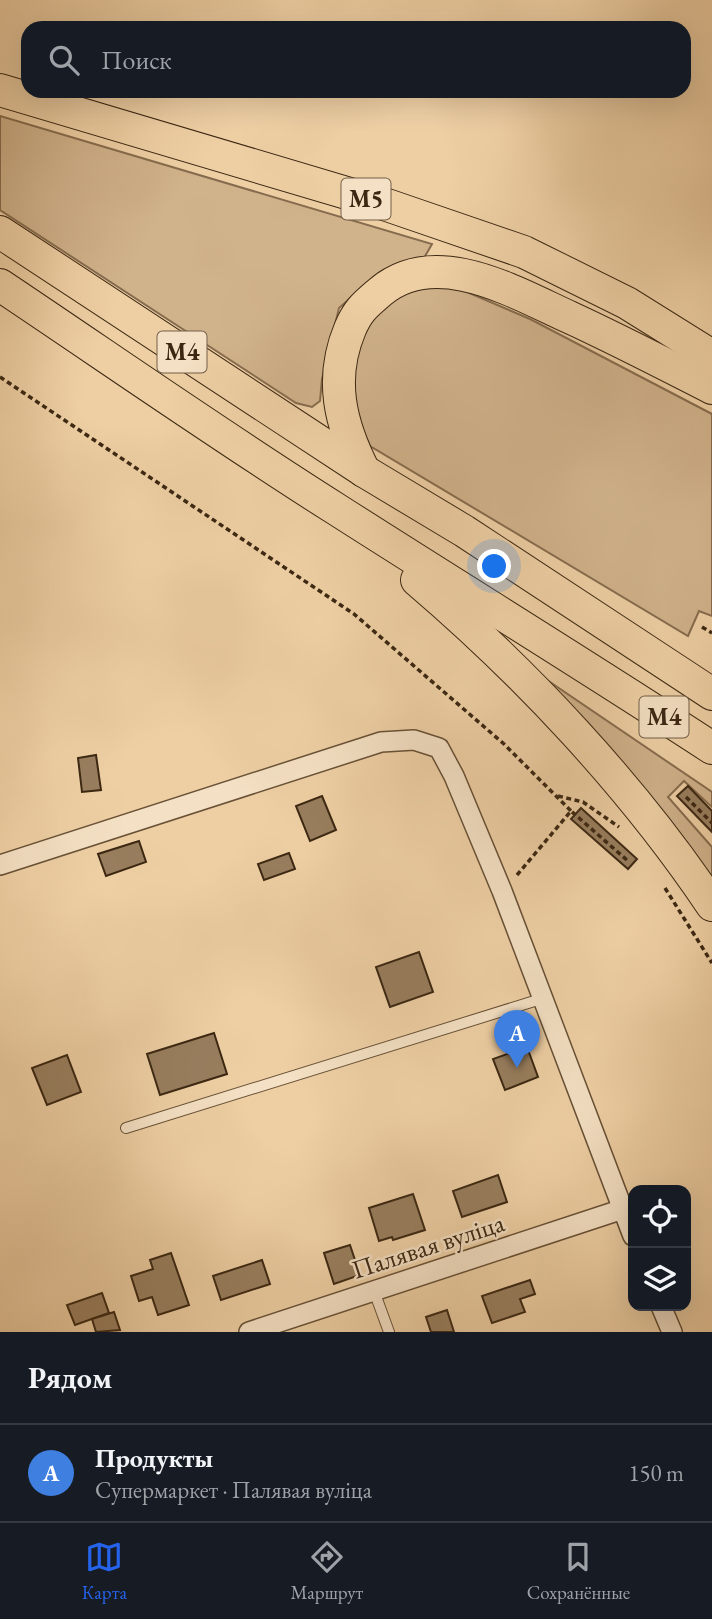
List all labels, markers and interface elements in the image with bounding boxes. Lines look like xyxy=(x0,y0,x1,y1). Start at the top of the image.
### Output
search box xyxy=(21,21,691,98)
icon: search xyxy=(45,41,83,79)
text: Поиск xyxy=(101,43,172,77)
road number: М5 xyxy=(342,178,390,219)
road number: М4 xyxy=(158,332,206,372)
your location xyxy=(477,549,511,583)
road number: М4 xyxy=(640,696,688,738)
pin: A xyxy=(494,1010,540,1068)
map controls xyxy=(628,1185,691,1311)
button: locate xyxy=(628,1185,691,1248)
street label: Палявая вуліца xyxy=(347,1205,509,1287)
button: layers xyxy=(628,1248,691,1311)
text: Рядом xyxy=(28,1358,112,1397)
text: Продукты xyxy=(95,1441,213,1475)
text: A xyxy=(43,1458,59,1488)
text: 150 m xyxy=(628,1458,684,1488)
text: Супермаркет · Палявая вуліца xyxy=(95,1475,372,1505)
tab: Карта xyxy=(82,1538,127,1605)
tab: Маршрут xyxy=(290,1538,363,1605)
tab: Сохранённые xyxy=(527,1538,630,1605)

